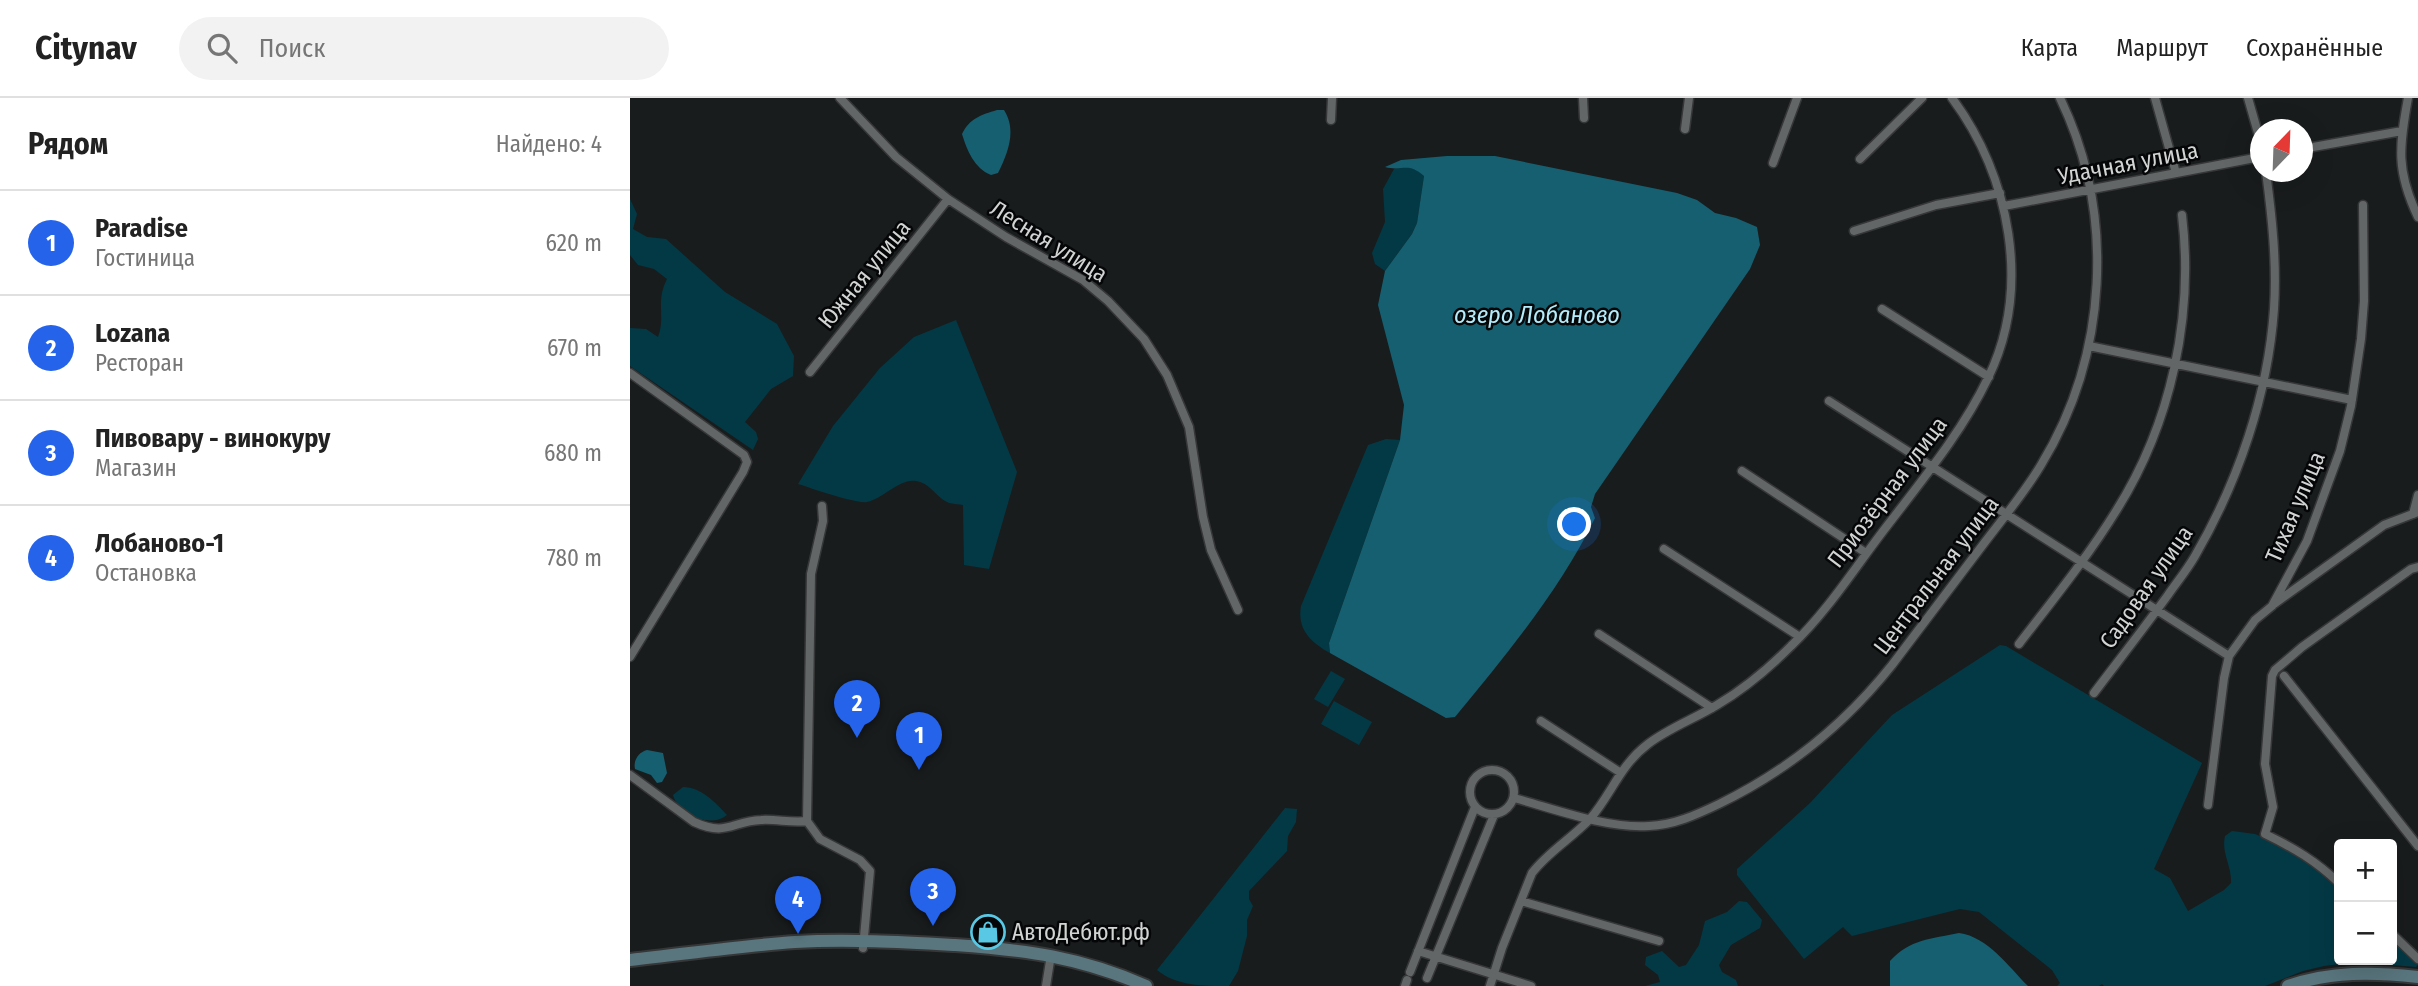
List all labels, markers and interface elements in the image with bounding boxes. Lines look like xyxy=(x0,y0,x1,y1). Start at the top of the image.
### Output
search box xyxy=(179,17,669,80)
text: Citynav xyxy=(35,28,137,68)
icon: search xyxy=(203,29,241,67)
text: Поиск xyxy=(259,33,325,64)
text: Карта xyxy=(2021,34,2078,62)
text: Маршрут xyxy=(2116,34,2208,62)
text: Сохранённые xyxy=(2246,34,2383,62)
north arrow xyxy=(2250,119,2313,182)
text: Рядом xyxy=(28,126,108,162)
text: Найдено: 4 xyxy=(496,130,602,158)
street label: Удачная улица xyxy=(2055,136,2200,191)
street label: Лесная улица xyxy=(985,194,1113,288)
text: Paradise xyxy=(95,213,188,244)
street label: Южная улица xyxy=(812,214,916,334)
text: 1 xyxy=(46,229,56,257)
text: 620 m xyxy=(546,229,602,257)
text: Гостиница xyxy=(95,244,195,272)
water label: озеро Лобаново xyxy=(1454,301,1620,329)
text: Lozana xyxy=(95,318,170,349)
text: 2 xyxy=(46,334,56,362)
text: 670 m xyxy=(547,334,602,362)
text: Ресторан xyxy=(95,349,184,377)
street label: Приозёрная улица xyxy=(1821,411,1953,573)
text: Пивовару - винокуру xyxy=(95,423,330,454)
text: 3 xyxy=(46,439,56,467)
text: 680 m xyxy=(544,439,602,467)
street label: Тихая улица xyxy=(2259,447,2331,567)
text: Магазин xyxy=(95,454,177,482)
street label: Центральная улица xyxy=(1867,490,2005,660)
your location xyxy=(1557,507,1591,541)
street label: Садовая улица xyxy=(2093,520,2199,654)
text: Лобаново-1 xyxy=(95,528,224,559)
text: 4 xyxy=(45,544,57,572)
text: 780 m xyxy=(547,544,602,572)
text: Остановка xyxy=(95,559,197,587)
pin: 2 xyxy=(834,680,880,738)
pin: 1 xyxy=(896,712,942,770)
map controls xyxy=(2334,839,2397,965)
button: + xyxy=(2334,839,2397,902)
pin: 3 xyxy=(910,868,956,926)
pin: 4 xyxy=(775,876,821,934)
button: − xyxy=(2334,902,2397,965)
shop icon: АвтоДебют.рф xyxy=(969,913,1007,951)
place label: АвтоДебют.рф xyxy=(1012,918,1150,946)

